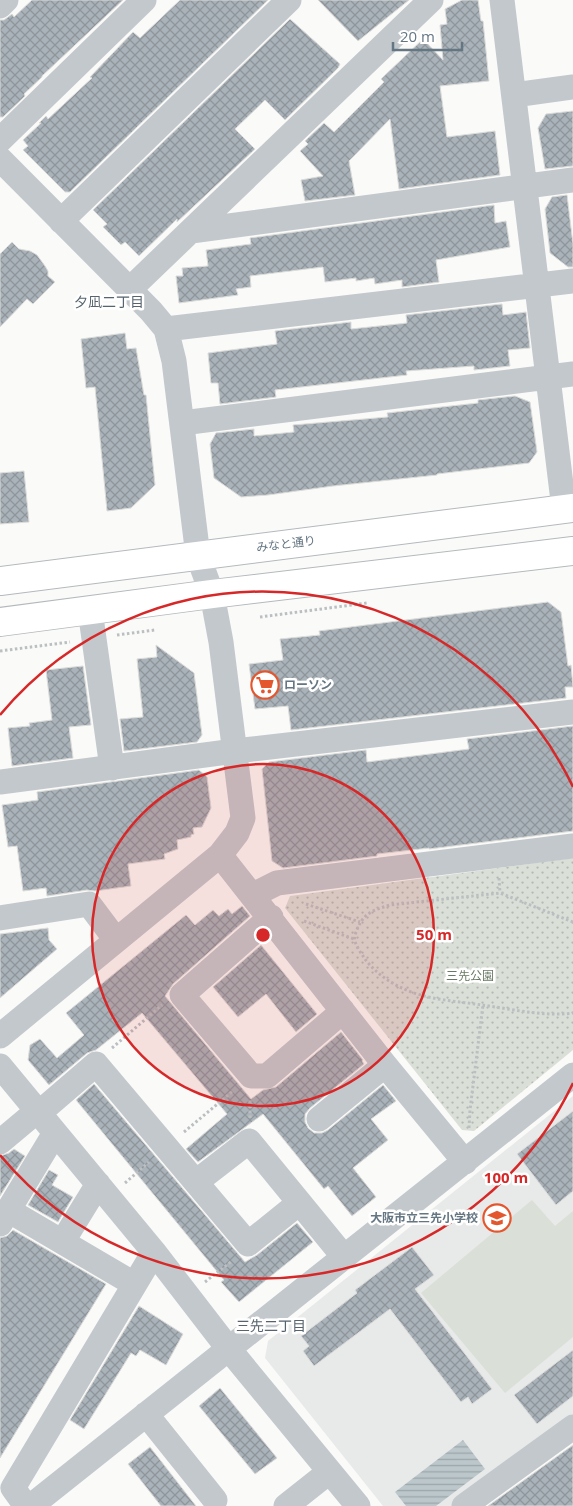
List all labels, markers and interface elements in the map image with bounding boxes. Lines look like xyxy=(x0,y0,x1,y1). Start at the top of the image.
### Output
scale bar xyxy=(393,20,462,52)
text: 20 m xyxy=(400,26,435,46)
district label: 夕凪二丁目 xyxy=(74,292,144,311)
street label: みなと通り xyxy=(255,531,317,556)
supermarket icon: ローソン xyxy=(250,670,280,700)
place label: ローソン xyxy=(284,676,332,693)
text: 50 m xyxy=(416,924,452,944)
centre of rings xyxy=(254,926,272,944)
park label: 三先公園 xyxy=(446,967,494,984)
text: 100 m xyxy=(484,1167,528,1187)
school or university icon: 大阪市立三先小学校 xyxy=(482,1203,512,1233)
place label: 大阪市立三先小学校 xyxy=(370,1209,478,1226)
district label: 三先二丁目 xyxy=(236,1316,306,1335)

